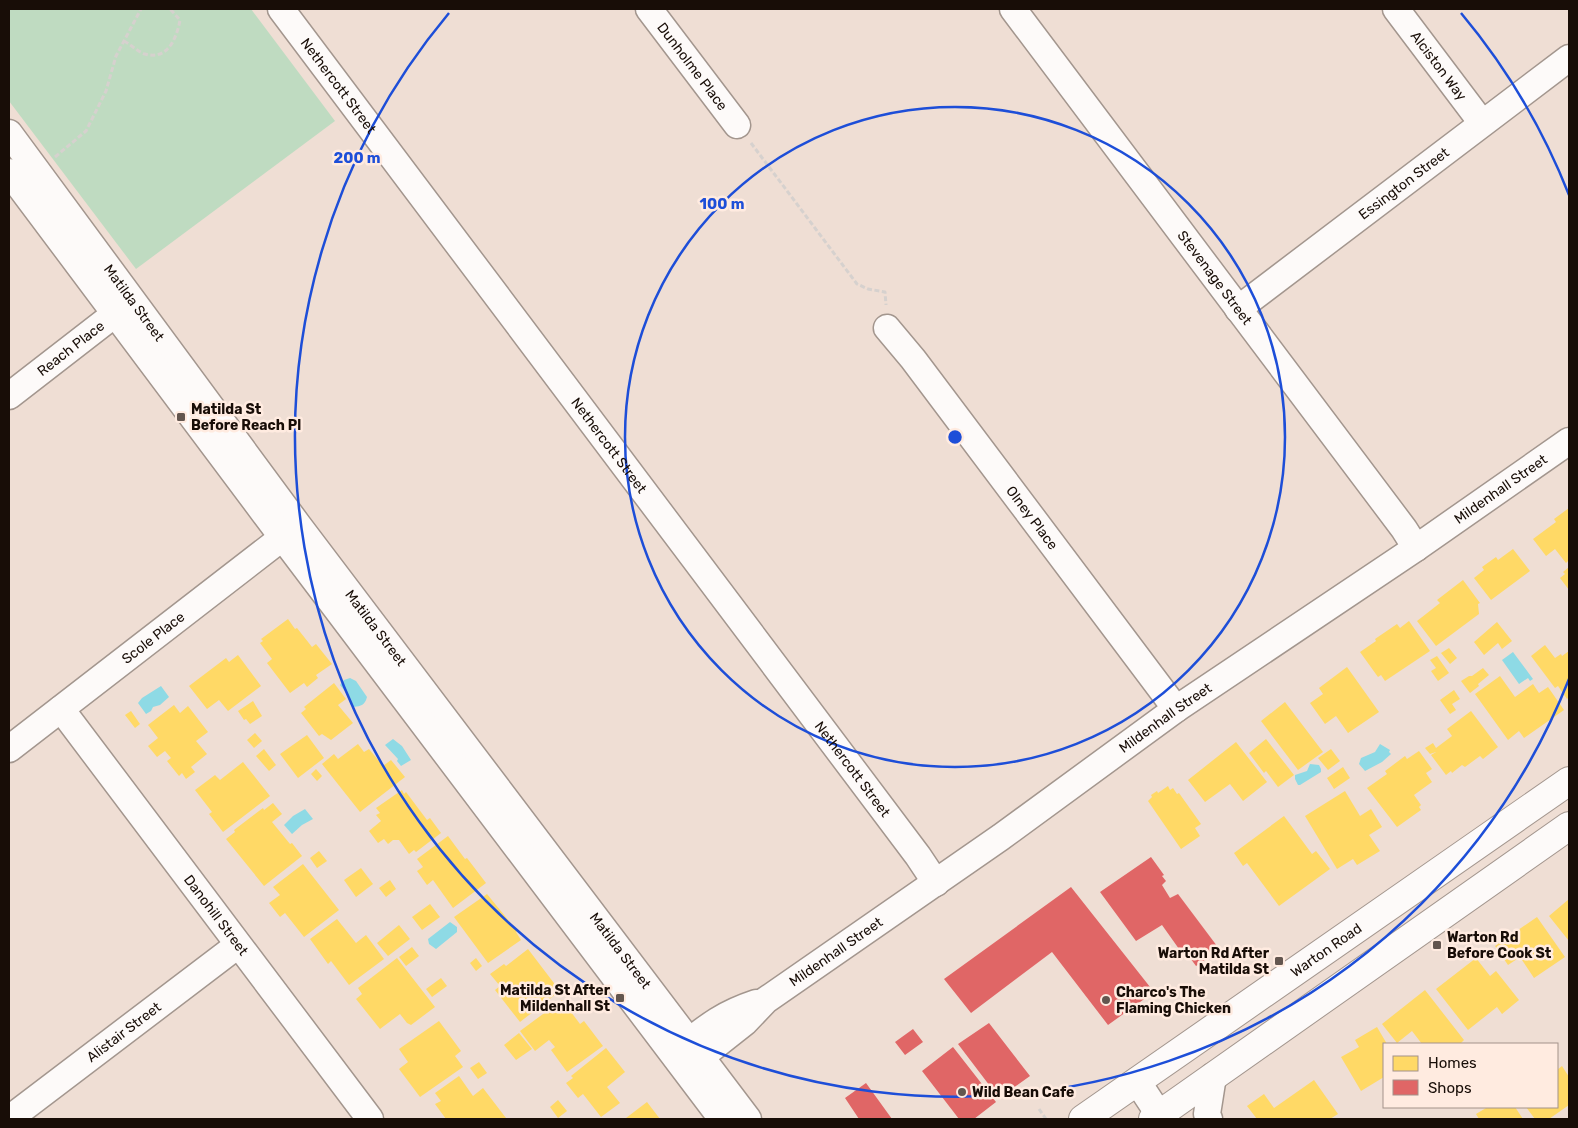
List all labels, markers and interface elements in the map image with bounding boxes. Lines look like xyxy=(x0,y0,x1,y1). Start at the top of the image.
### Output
street label: Dunholme Place xyxy=(654,19,731,114)
street label: Alciston Way xyxy=(1407,28,1471,104)
street label: Nethercott Street xyxy=(297,35,380,137)
street label: Essington Street xyxy=(1355,143,1453,223)
text: 200 m xyxy=(333,149,381,167)
text: 100 m xyxy=(700,195,744,213)
street label: Stevenage Street xyxy=(1174,227,1256,328)
street label: Matilda Street xyxy=(100,261,168,345)
street label: Reach Place xyxy=(34,317,108,379)
street label: Nethercott Street xyxy=(568,394,651,497)
place label: Matilda St Before Reach Pl xyxy=(191,401,301,434)
marker: Matilda St Before Reach Pl xyxy=(175,411,187,423)
centre of rings xyxy=(946,428,964,446)
street label: Mildenhall Street xyxy=(1451,450,1551,527)
street label: Olney Place xyxy=(1003,482,1062,553)
street label: Matilda Street xyxy=(342,586,410,670)
street label: Scole Place xyxy=(118,608,188,667)
street label: Mildenhall Street xyxy=(1116,679,1215,756)
street label: Nethercott Street xyxy=(811,718,894,821)
street label: Danohill Street xyxy=(180,871,252,959)
street label: Matilda Street xyxy=(586,909,655,992)
street label: Mildenhall Street xyxy=(786,913,886,990)
street label: Warton Road xyxy=(1287,919,1365,981)
place label: Warton Rd Before Cook St xyxy=(1447,929,1552,962)
marker: Warton Rd Before Cook St xyxy=(1431,939,1443,951)
place label: Warton Rd After Matilda St xyxy=(1158,945,1270,978)
marker: Warton Rd After Matilda St xyxy=(1273,955,1285,967)
place label: Matilda St After Mildenhall St xyxy=(500,982,611,1015)
place label: Charco's The Flaming Chicken xyxy=(1116,984,1231,1017)
marker: Matilda St After Mildenhall St xyxy=(614,992,626,1004)
marker: Charco's The Flaming Chicken xyxy=(1100,994,1112,1006)
street label: Alistair Street xyxy=(83,998,165,1066)
legend xyxy=(1383,1043,1558,1108)
text: Homes xyxy=(1428,1054,1477,1072)
text: Shops xyxy=(1428,1079,1472,1097)
place label: Wild Bean Cafe xyxy=(972,1084,1074,1101)
marker: Wild Bean Cafe xyxy=(956,1086,968,1098)

